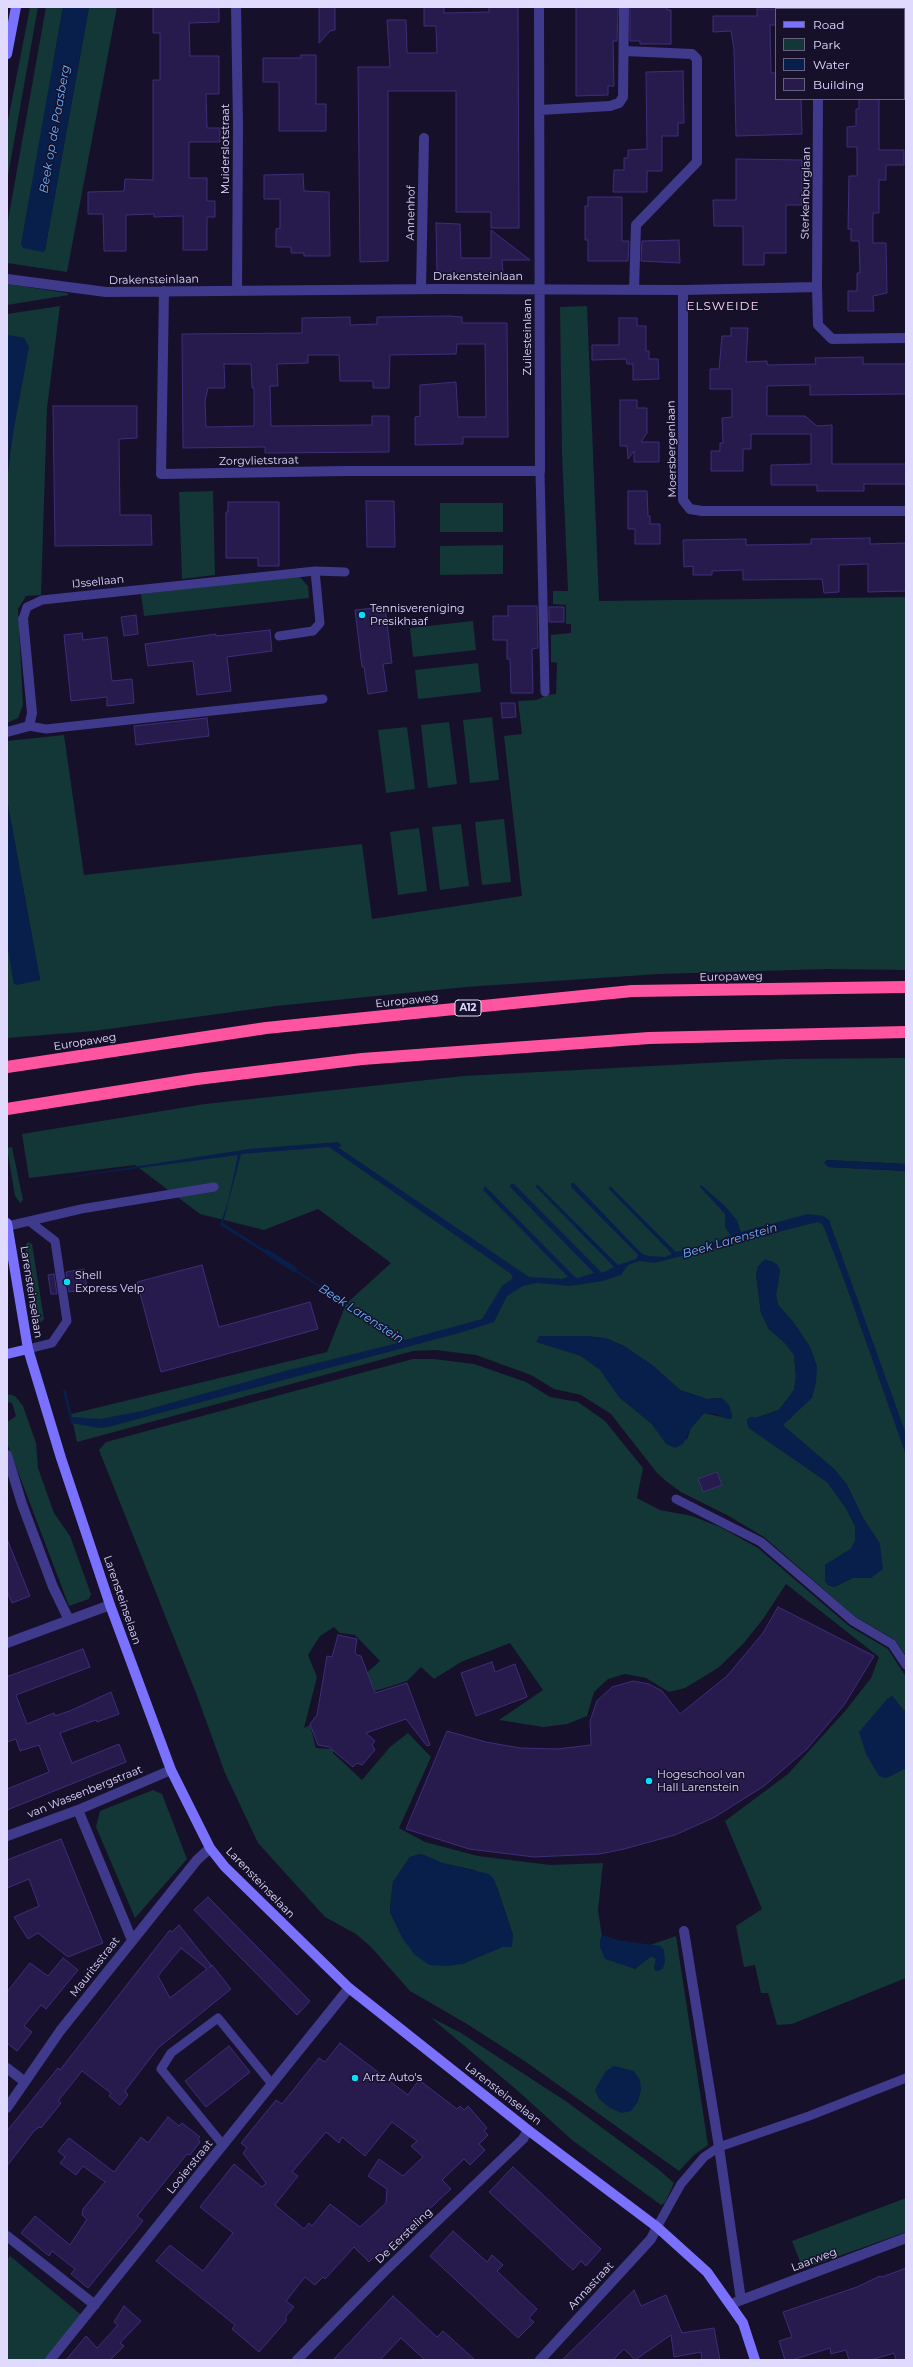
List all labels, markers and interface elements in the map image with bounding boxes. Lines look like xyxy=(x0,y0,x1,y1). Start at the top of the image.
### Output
legend xyxy=(775,8,905,100)
text: Road xyxy=(813,17,844,32)
text: Park xyxy=(813,37,840,52)
text: Water xyxy=(813,57,849,72)
water label: Beek op de Paasberg xyxy=(37,64,73,194)
text: Building xyxy=(813,77,864,92)
street label: Muiderslotstraat xyxy=(219,104,233,194)
street label: Sterkenburglaan xyxy=(799,147,813,239)
street label: Annenhof xyxy=(404,185,418,241)
street label: Drakensteinlaan xyxy=(433,270,523,284)
street label: Drakensteinlaan xyxy=(109,273,199,287)
street label: Zuilesteinlaan xyxy=(521,298,535,376)
district label: ELSWEIDE xyxy=(686,299,760,313)
street label: Moersbergenlaan xyxy=(665,400,679,498)
street label: Zorgvlietstraat xyxy=(219,454,299,468)
street label: IJssellaan xyxy=(71,573,125,591)
place label: Tennisvereniging Presikhaaf xyxy=(370,602,465,628)
marker: Tennisvereniging Presikhaaf xyxy=(357,610,367,620)
street label: Europaweg xyxy=(699,970,763,984)
street label: Europaweg xyxy=(375,991,439,1011)
road number: A12 xyxy=(455,1000,481,1016)
street label: Europaweg xyxy=(53,1031,117,1053)
water label: Beek Larenstein xyxy=(681,1221,779,1261)
street label: Larensteinselaan xyxy=(17,1245,45,1339)
place label: Shell Express Velp xyxy=(75,1269,144,1295)
marker: Shell Express Velp xyxy=(62,1277,72,1287)
water label: Beek Larenstein xyxy=(316,1281,406,1347)
street label: Larensteinselaan xyxy=(101,1554,143,1646)
street label: van Wassenbergstraat xyxy=(26,1763,144,1821)
place label: Hogeschool van Hall Larenstein xyxy=(657,1768,745,1794)
marker: Hogeschool van Hall Larenstein xyxy=(644,1776,654,1786)
street label: Larensteinselaan xyxy=(223,1845,297,1921)
street label: Mauritsstraat xyxy=(67,1934,123,2000)
street label: Larensteinselaan xyxy=(462,2060,544,2128)
place label: Artz Auto's xyxy=(363,2071,422,2085)
marker: Artz Auto's xyxy=(350,2073,360,2083)
street label: Looierstraat xyxy=(164,2137,216,2197)
street label: De Eersteling xyxy=(373,2206,435,2266)
street label: Laarweg xyxy=(789,2245,839,2275)
street label: Annastraat xyxy=(566,2259,616,2313)

